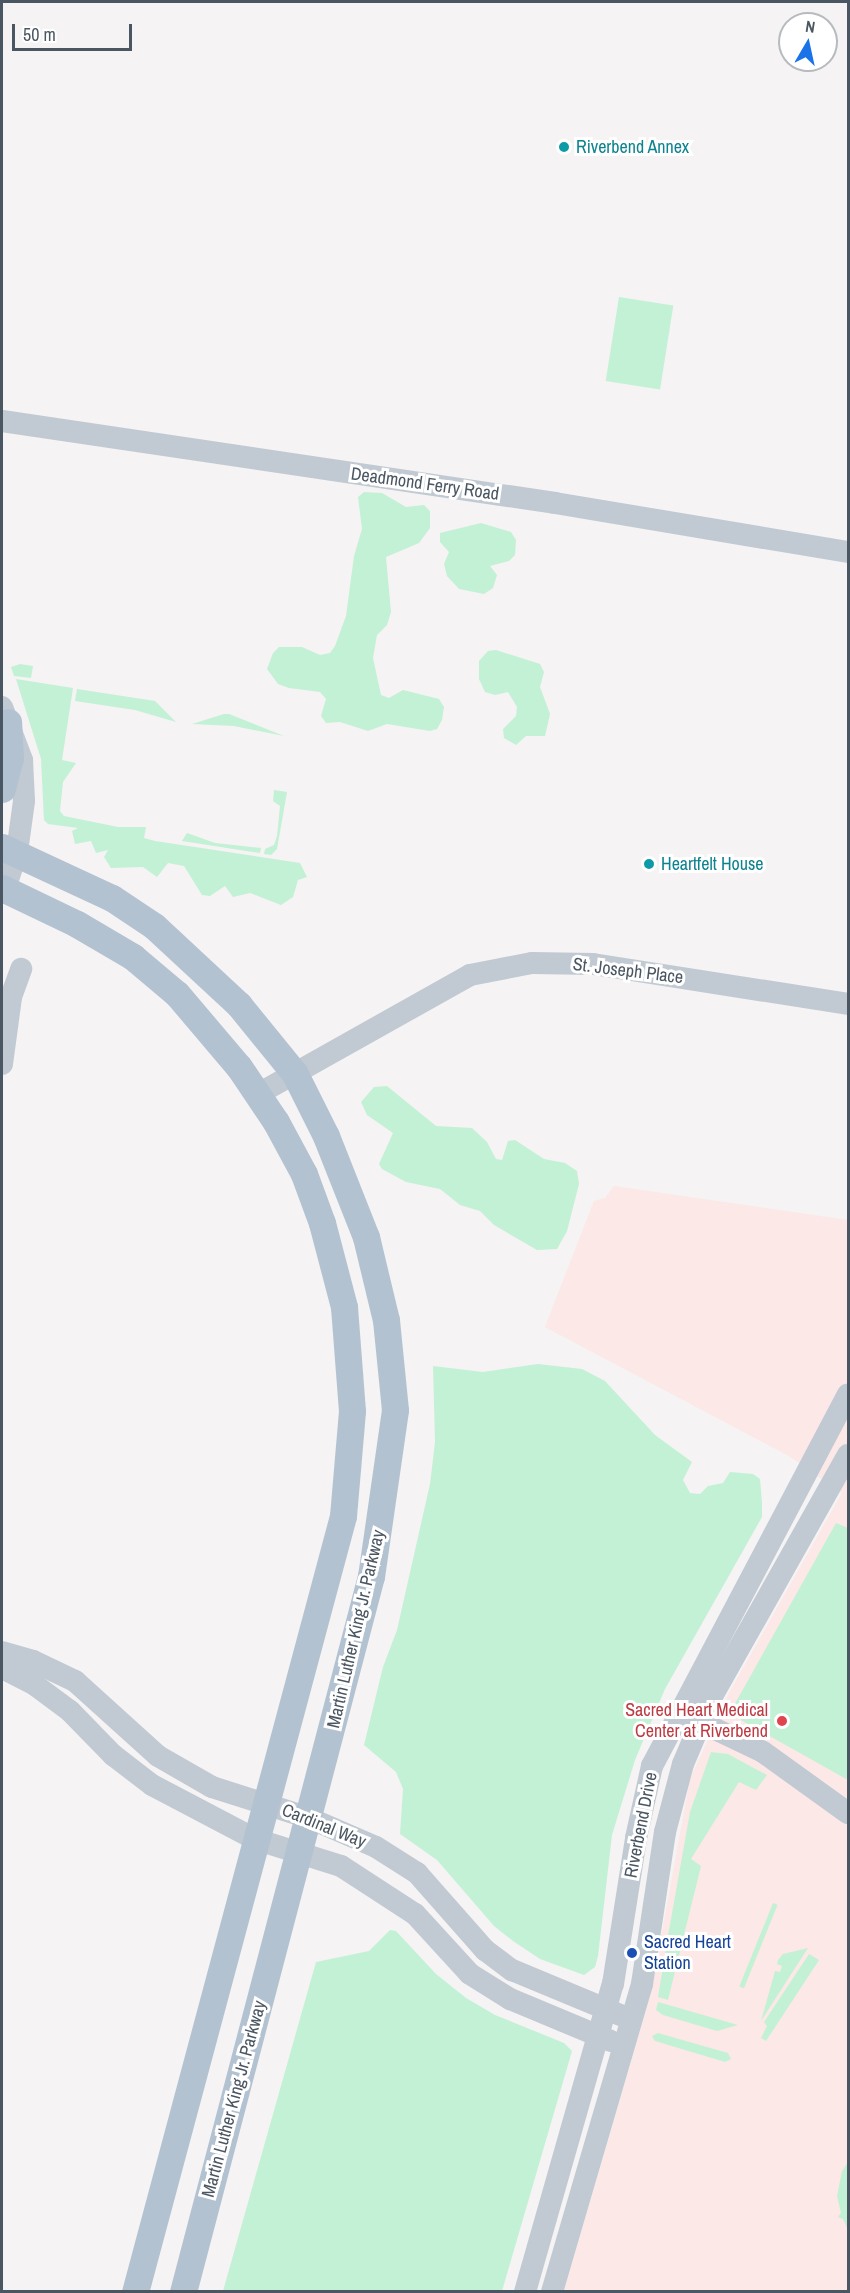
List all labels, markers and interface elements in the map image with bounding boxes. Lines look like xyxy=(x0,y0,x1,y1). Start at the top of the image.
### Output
scale bar xyxy=(15,12,135,50)
north arrow xyxy=(778,12,838,72)
text: N xyxy=(804,15,817,38)
text: 50 m xyxy=(23,22,56,47)
place label: Riverbend Annex xyxy=(576,136,690,158)
marker: Riverbend Annex xyxy=(557,140,571,154)
street label: Deadmond Ferry Road xyxy=(350,463,500,505)
place label: Heartfelt House xyxy=(661,853,764,875)
marker: Heartfelt House xyxy=(642,857,656,871)
street label: St. Joseph Place xyxy=(572,954,684,988)
street label: Martin Luther King Jr. Parkway xyxy=(323,1528,389,1730)
place label: Sacred Heart Medical Center at Riverbend xyxy=(625,1700,768,1742)
marker: Sacred Heart Medical Center at Riverbend xyxy=(773,1712,791,1730)
street label: Riverbend Drive xyxy=(620,1770,662,1880)
street label: Cardinal Way xyxy=(279,1799,369,1853)
place label: Sacred Heart Station xyxy=(644,1932,731,1974)
marker: Sacred Heart Station xyxy=(625,1946,639,1960)
street label: Martin Luther King Jr. Parkway xyxy=(197,1998,271,2200)

